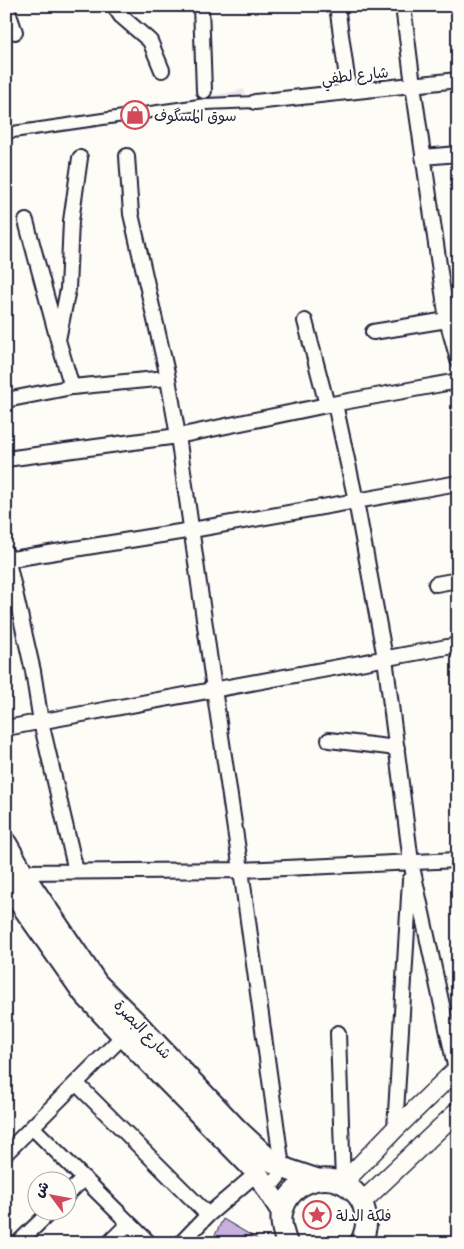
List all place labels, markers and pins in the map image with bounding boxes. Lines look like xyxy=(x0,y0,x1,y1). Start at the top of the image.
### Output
shop icon: سوق المسگوف xyxy=(120,100,150,130)
place label: سوق المسگوف xyxy=(154,106,237,125)
place icon: فلكة الدلة xyxy=(302,1200,332,1230)
place label: فلكة الدلة xyxy=(336,1206,392,1225)

